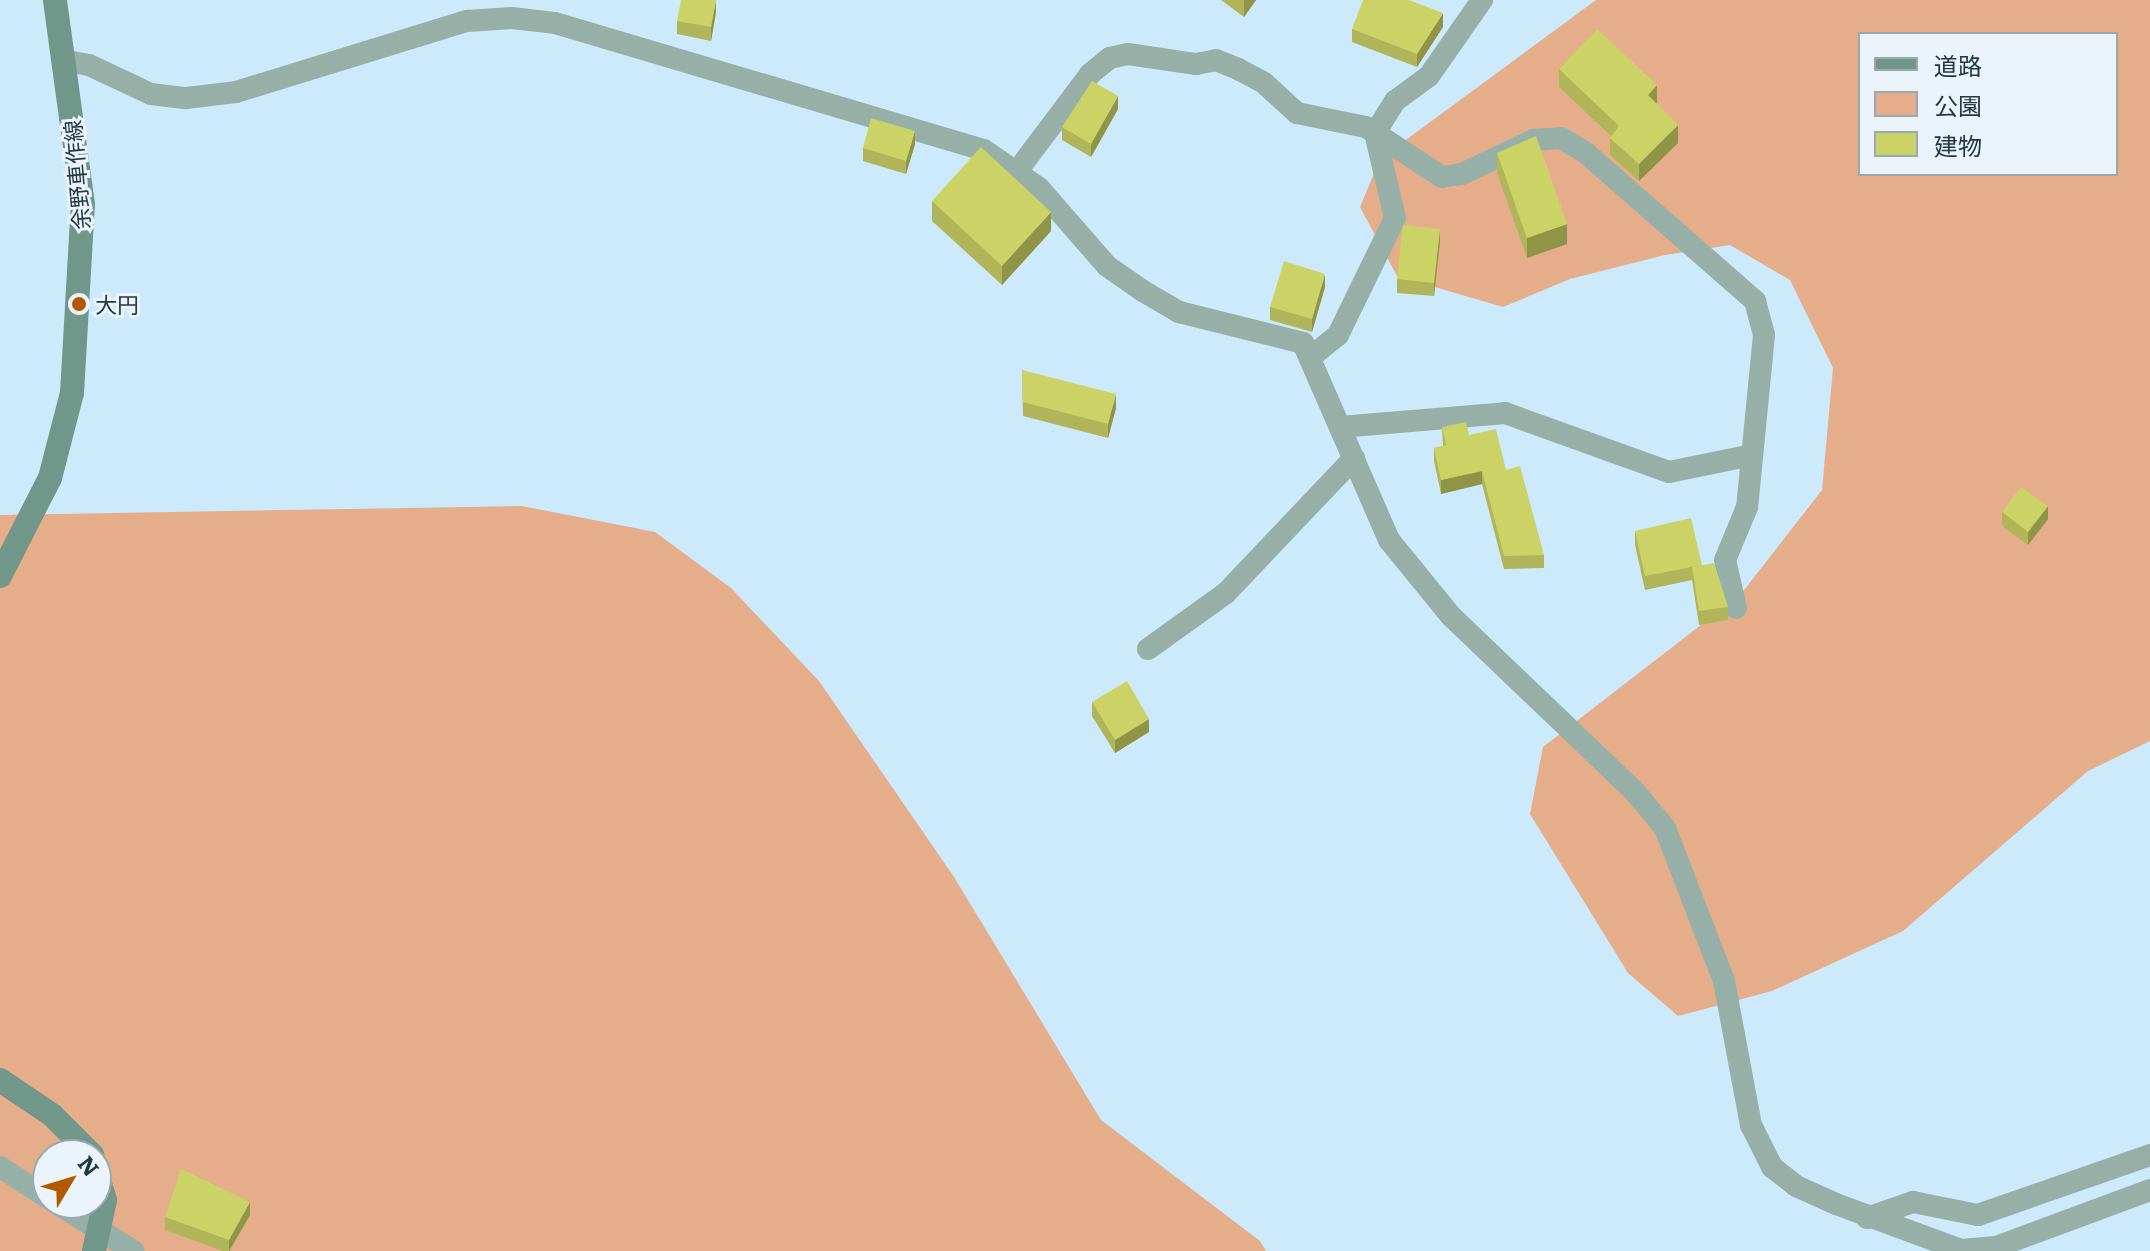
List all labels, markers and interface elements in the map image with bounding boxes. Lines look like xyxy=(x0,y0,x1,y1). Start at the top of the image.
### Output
legend xyxy=(1858,32,2118,176)
text: 道路 xyxy=(1934,47,1982,82)
text: 公園 xyxy=(1934,87,1982,122)
street label: 余野車作線 xyxy=(58,119,94,231)
text: 建物 xyxy=(1934,127,1982,162)
place label: 大円 xyxy=(95,291,139,317)
marker: 大円 xyxy=(70,295,88,313)
north arrow xyxy=(32,1139,112,1219)
text: N xyxy=(71,1148,108,1183)

